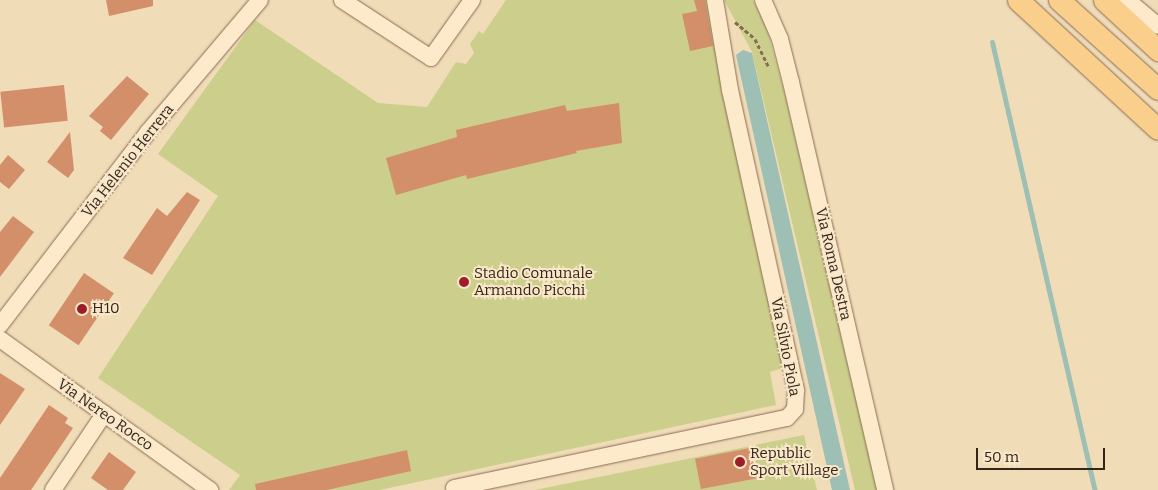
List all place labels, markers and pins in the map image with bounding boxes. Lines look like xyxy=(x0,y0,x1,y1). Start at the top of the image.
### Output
place label: Stadio Comunale Armando Picchi xyxy=(474,264,593,299)
marker: Stadio Comunale Armando Picchi xyxy=(458,276,470,288)
place label: H10 xyxy=(92,300,120,318)
marker: H10 xyxy=(76,303,88,315)
place label: Republic Sport Village xyxy=(750,444,838,479)
marker: Republic Sport Village xyxy=(734,456,746,468)

